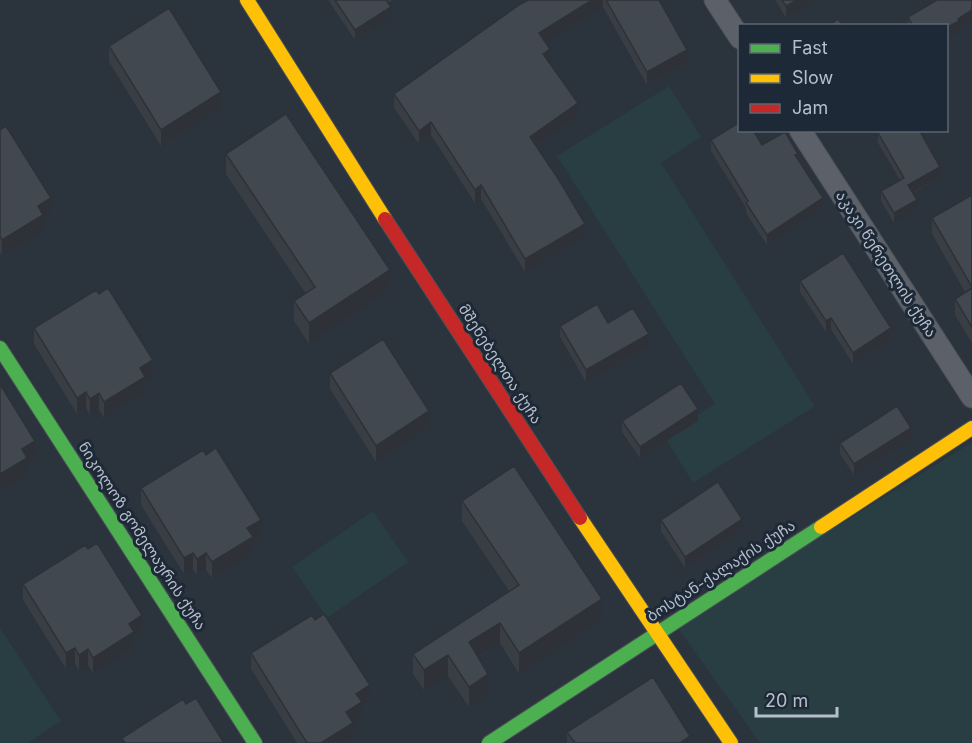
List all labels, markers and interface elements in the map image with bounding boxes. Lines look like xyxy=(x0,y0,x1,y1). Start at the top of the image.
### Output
legend xyxy=(738,24,948,132)
text: Fast xyxy=(792,37,828,58)
text: Slow xyxy=(792,67,833,88)
text: Jam xyxy=(792,97,828,118)
street label: აკაკი წერეთლის ქუჩა xyxy=(832,187,941,341)
street label: მშენებელთა ქუჩა xyxy=(455,300,546,427)
street label: ნიკოლოზ გომელაურის ქუჩა xyxy=(74,438,210,633)
street label: ბოსტან-ქალაქის ქუჩა xyxy=(643,515,798,626)
scale bar xyxy=(756,680,837,718)
text: 20 m xyxy=(765,690,808,711)

